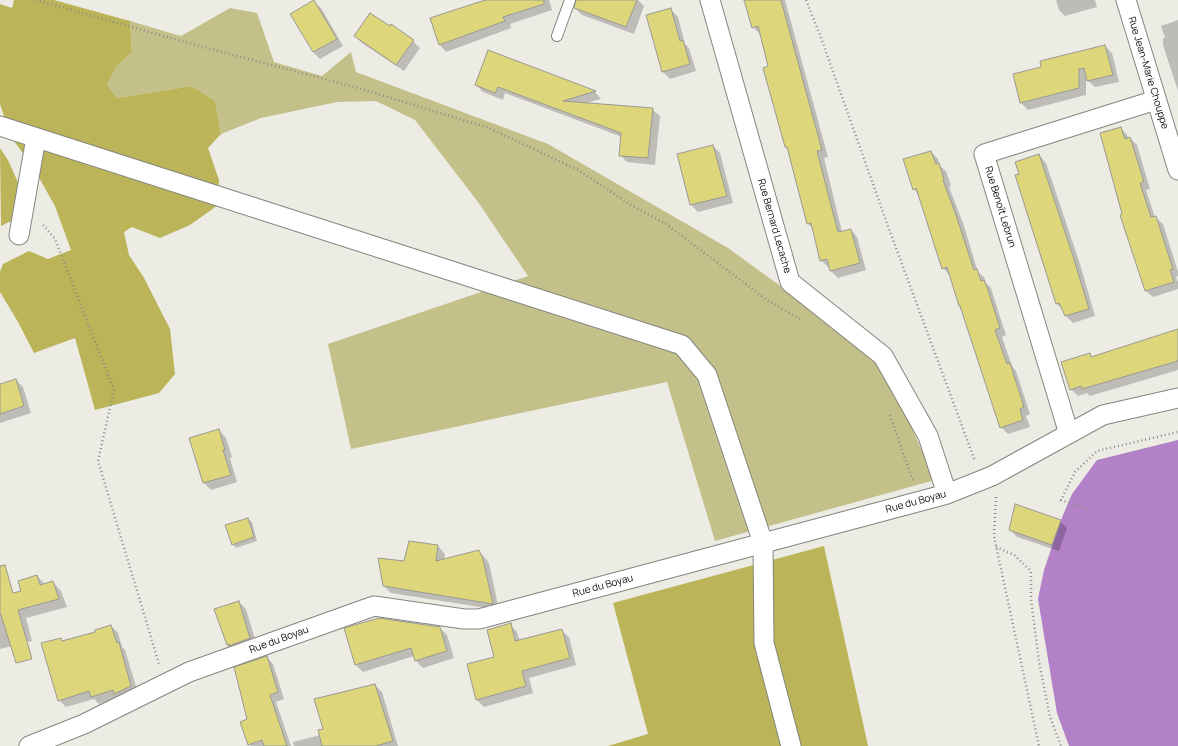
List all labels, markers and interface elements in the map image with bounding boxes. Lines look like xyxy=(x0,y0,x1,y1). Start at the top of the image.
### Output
street label: Rue Jean-Marie Chouppe xyxy=(1125,16,1171,130)
street label: Rue Benoît Lebrun xyxy=(982,165,1018,249)
street label: Rue Bernard Lecache xyxy=(755,177,793,275)
street label: Rue du Boyau xyxy=(884,488,948,516)
street label: Rue du Boyau xyxy=(571,572,635,600)
street label: Rue du Boyau xyxy=(248,624,310,656)

